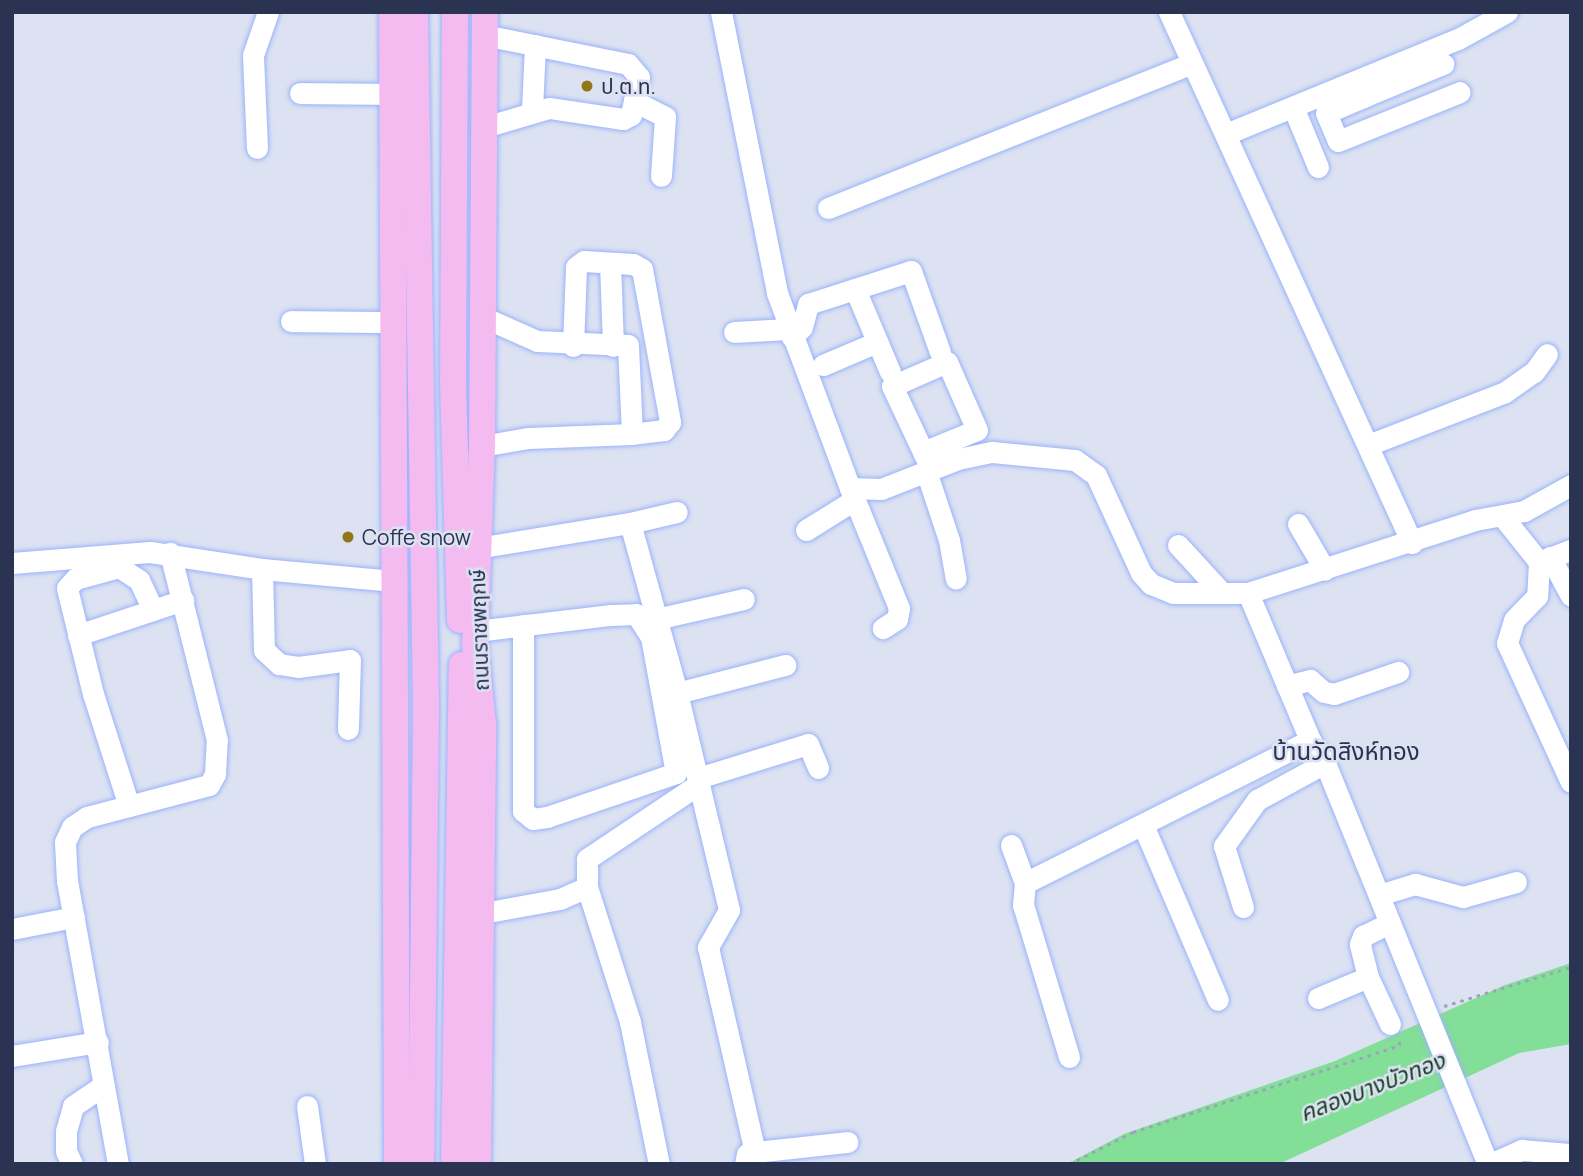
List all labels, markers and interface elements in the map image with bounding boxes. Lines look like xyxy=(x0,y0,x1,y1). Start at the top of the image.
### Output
place label: ป.ต.ท. xyxy=(601,73,656,99)
marker: ป.ต.ท. xyxy=(579,78,595,94)
place label: Coffe snow xyxy=(362,524,471,550)
marker: Coffe snow xyxy=(340,529,356,545)
street label: ถนนราชพฤกษ์ xyxy=(464,569,494,691)
district label: บ้านวัดสิงห์ทอง xyxy=(1272,737,1420,765)
water label: คลองบางบัวทอง xyxy=(1296,1046,1448,1126)

